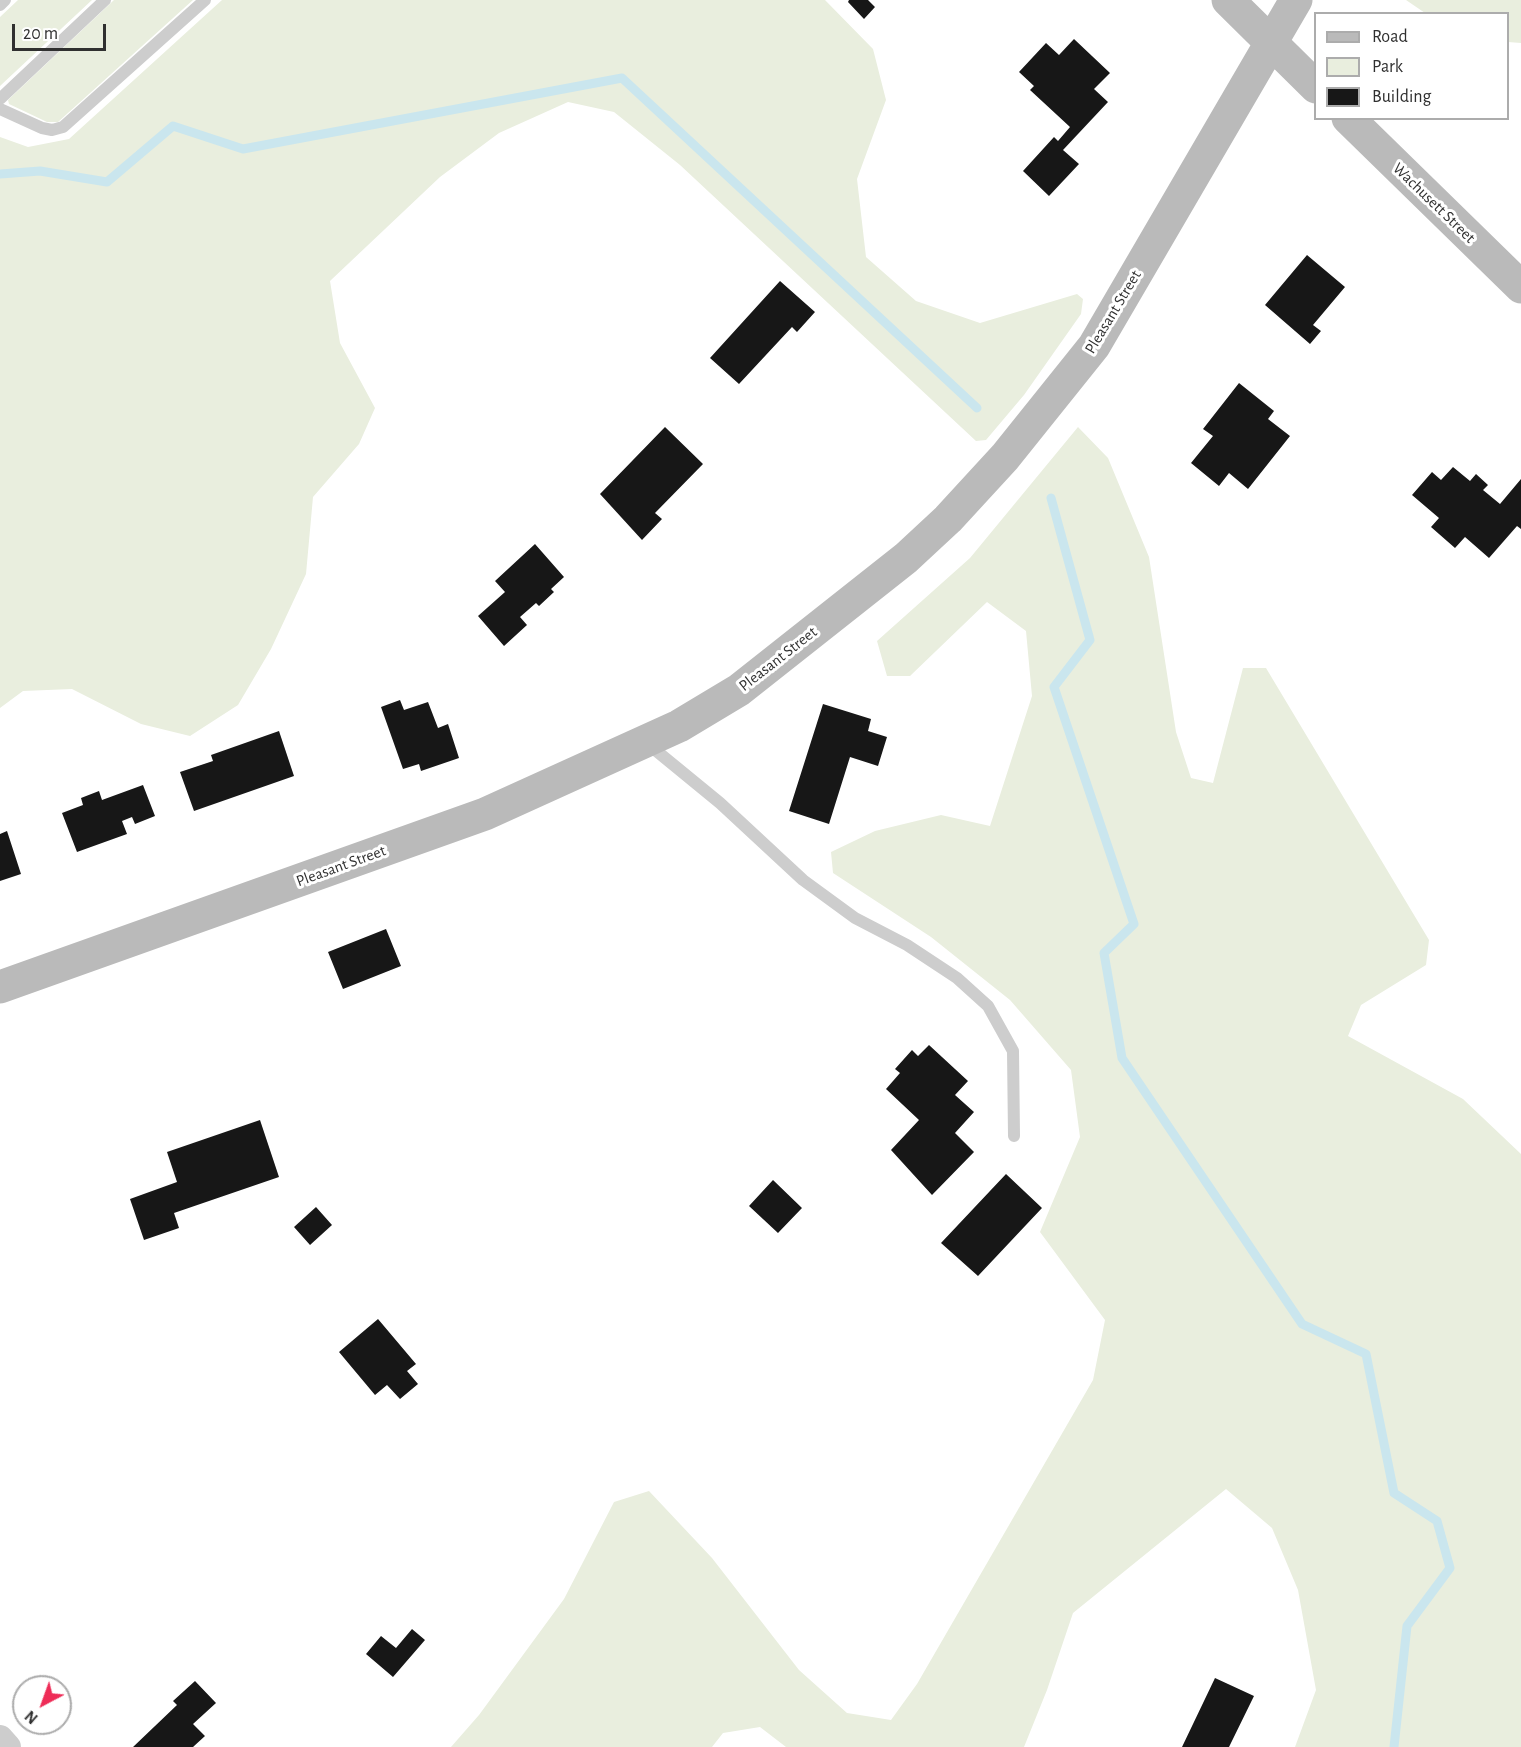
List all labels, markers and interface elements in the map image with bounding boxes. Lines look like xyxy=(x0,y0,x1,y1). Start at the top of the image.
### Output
scale bar xyxy=(15,12,110,50)
legend xyxy=(1314,12,1509,120)
text: 20 m xyxy=(23,25,58,43)
text: Road xyxy=(1372,28,1408,46)
text: Park xyxy=(1372,58,1403,76)
text: Building xyxy=(1372,88,1431,106)
street label: Wachusett Street xyxy=(1389,159,1479,247)
street label: Pleasant Street xyxy=(1081,267,1145,357)
street label: Pleasant Street xyxy=(735,623,821,695)
street label: Pleasant Street xyxy=(294,841,388,891)
north arrow xyxy=(12,1675,72,1735)
text: N xyxy=(22,1707,41,1727)

